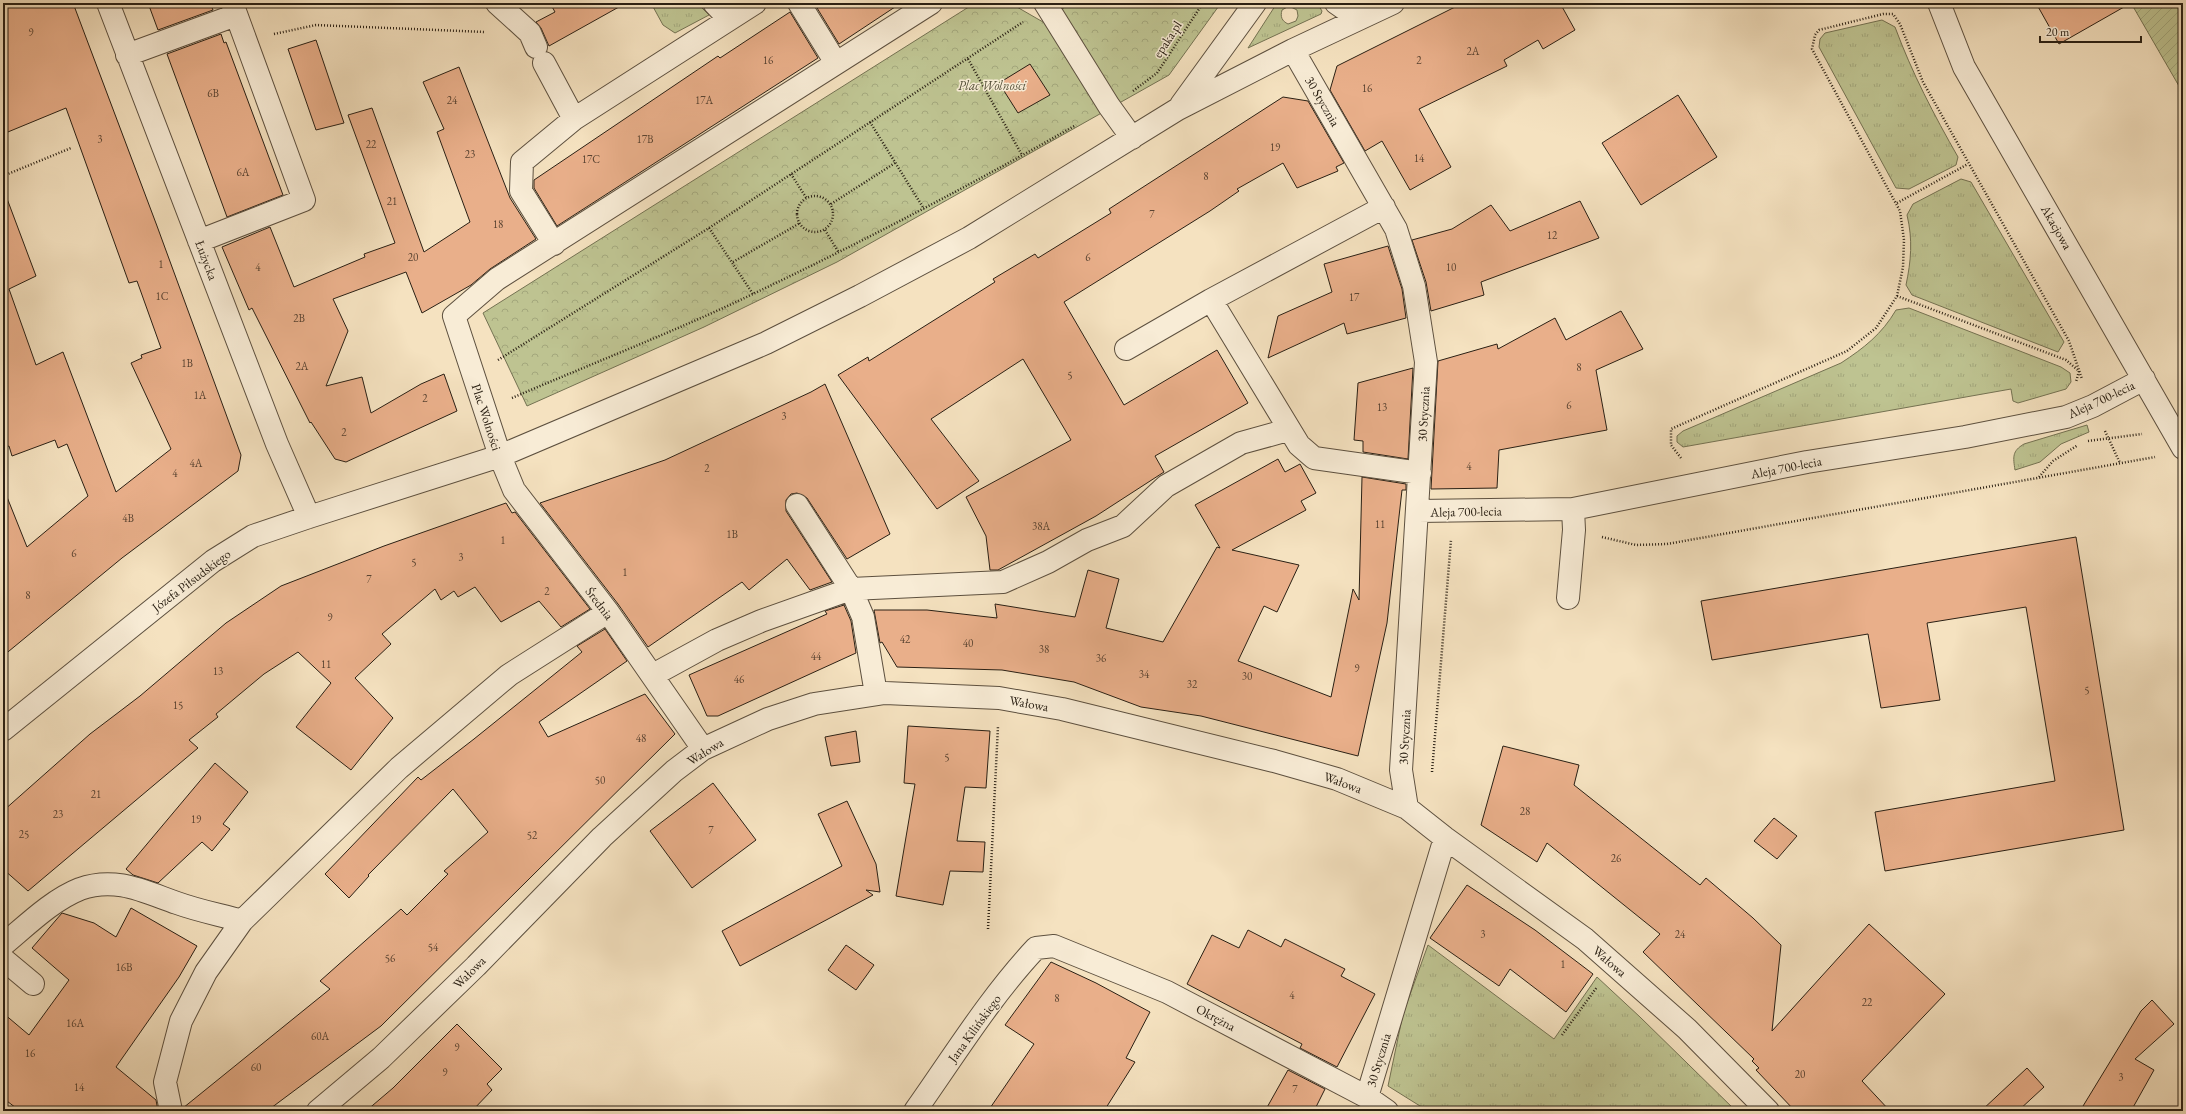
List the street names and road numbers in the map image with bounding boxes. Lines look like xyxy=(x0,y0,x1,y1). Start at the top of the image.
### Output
street label: epaka.pl xyxy=(1149,18,1186,61)
street label: 30 Stycznia xyxy=(1301,73,1344,130)
street label: Akacjowa xyxy=(2037,201,2076,253)
street label: Łużycka xyxy=(191,238,222,283)
street label: Aleja 700-lecia xyxy=(2064,376,2138,423)
street label: Plac Wolności xyxy=(468,382,505,453)
street label: 30 Stycznia xyxy=(1414,385,1433,442)
street label: Aleja 700-lecia xyxy=(1748,452,1824,483)
street label: Aleja 700-lecia xyxy=(1429,502,1503,521)
street label: Józefa Piłsudskiego xyxy=(148,545,234,616)
street label: Średnia xyxy=(582,583,618,624)
street label: Wałowa xyxy=(1008,692,1051,715)
street label: 30 Stycznia xyxy=(1395,708,1414,765)
street label: Wałowa xyxy=(684,733,727,769)
street label: Wałowa xyxy=(1321,768,1365,798)
street label: Wałowa xyxy=(1589,942,1631,981)
street label: Wałowa xyxy=(449,952,490,992)
street label: Jana Kilińskiego xyxy=(943,991,1005,1067)
street label: Okrężna xyxy=(1193,1000,1239,1035)
street label: 30 Stycznia xyxy=(1362,1030,1395,1089)

